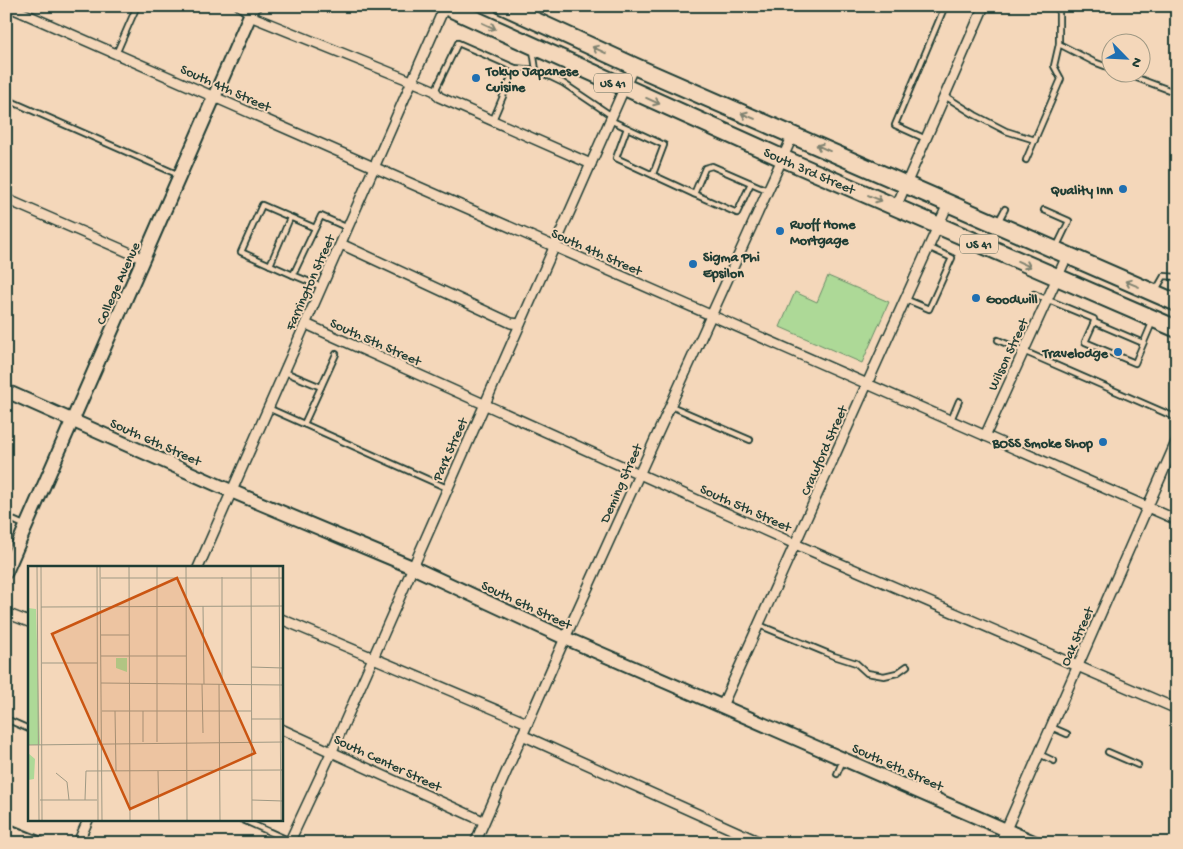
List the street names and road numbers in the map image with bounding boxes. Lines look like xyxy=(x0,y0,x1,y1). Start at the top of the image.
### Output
street label: South 4th Street xyxy=(177,62,274,117)
road number: US 41 xyxy=(594,74,632,92)
street label: South 3rd Street xyxy=(760,145,858,200)
street label: South 4th Street xyxy=(548,226,645,281)
street label: Farrington Street xyxy=(282,231,340,334)
road number: US 41 xyxy=(960,234,998,253)
street label: College Avenue xyxy=(93,239,145,328)
street label: Wilson Street xyxy=(985,315,1034,394)
street label: South 5th Street xyxy=(327,316,424,372)
street label: Crawford Street xyxy=(798,402,853,499)
street label: Park Street xyxy=(429,415,473,485)
street label: South 6th Street xyxy=(107,416,204,471)
street label: Deming Street xyxy=(597,441,648,527)
street label: South 5th Street xyxy=(697,482,794,538)
street label: South 6th Street xyxy=(478,578,575,635)
street label: Oak Street xyxy=(1058,604,1099,669)
street label: South Center Street xyxy=(330,732,445,797)
street label: South 6th Street xyxy=(849,741,946,796)

